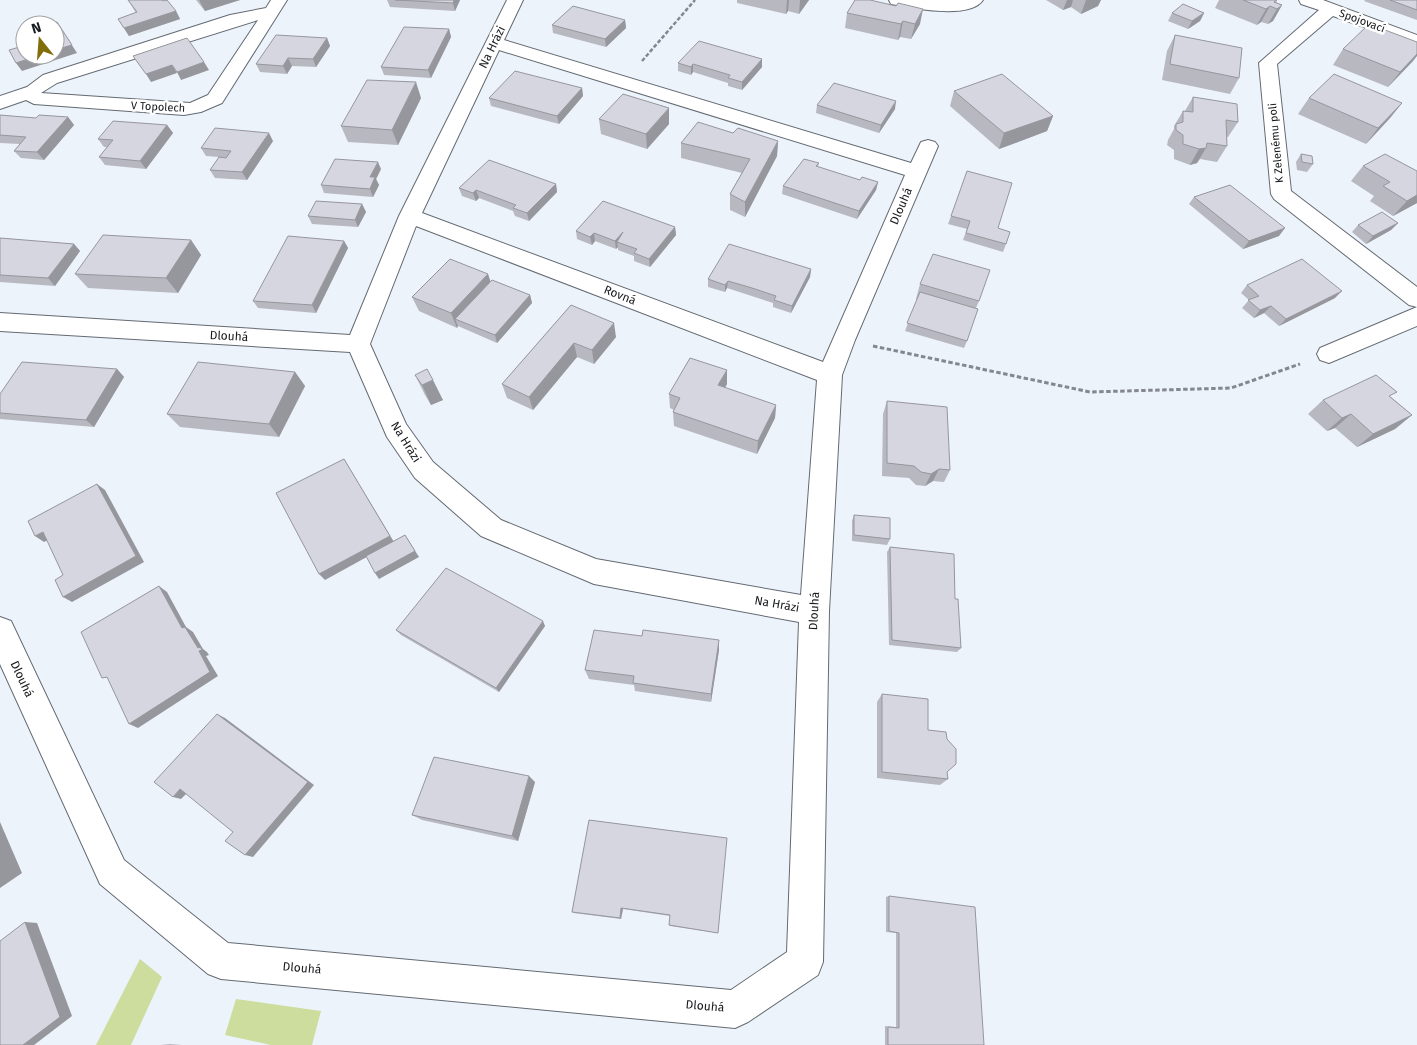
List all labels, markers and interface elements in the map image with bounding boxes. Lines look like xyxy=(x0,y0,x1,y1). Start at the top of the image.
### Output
street label: Spojovací xyxy=(1337,7,1387,35)
north arrow xyxy=(15,15,65,65)
text: N xyxy=(29,19,43,38)
street label: Na Hrázi xyxy=(476,24,508,70)
street label: V Topolech xyxy=(131,99,185,115)
street label: K Zelenému poli xyxy=(1266,102,1286,184)
street label: Dlouhá xyxy=(887,185,915,227)
street label: Rovná xyxy=(602,282,638,308)
street label: Dlouhá xyxy=(209,328,249,344)
street label: Na Hrázi xyxy=(388,419,424,465)
street label: Dlouhá xyxy=(806,591,822,631)
street label: Na Hrázi xyxy=(753,593,801,615)
street label: Dlouhá xyxy=(7,658,37,700)
street label: Dlouhá xyxy=(282,959,322,977)
street label: Dlouhá xyxy=(685,997,725,1015)

